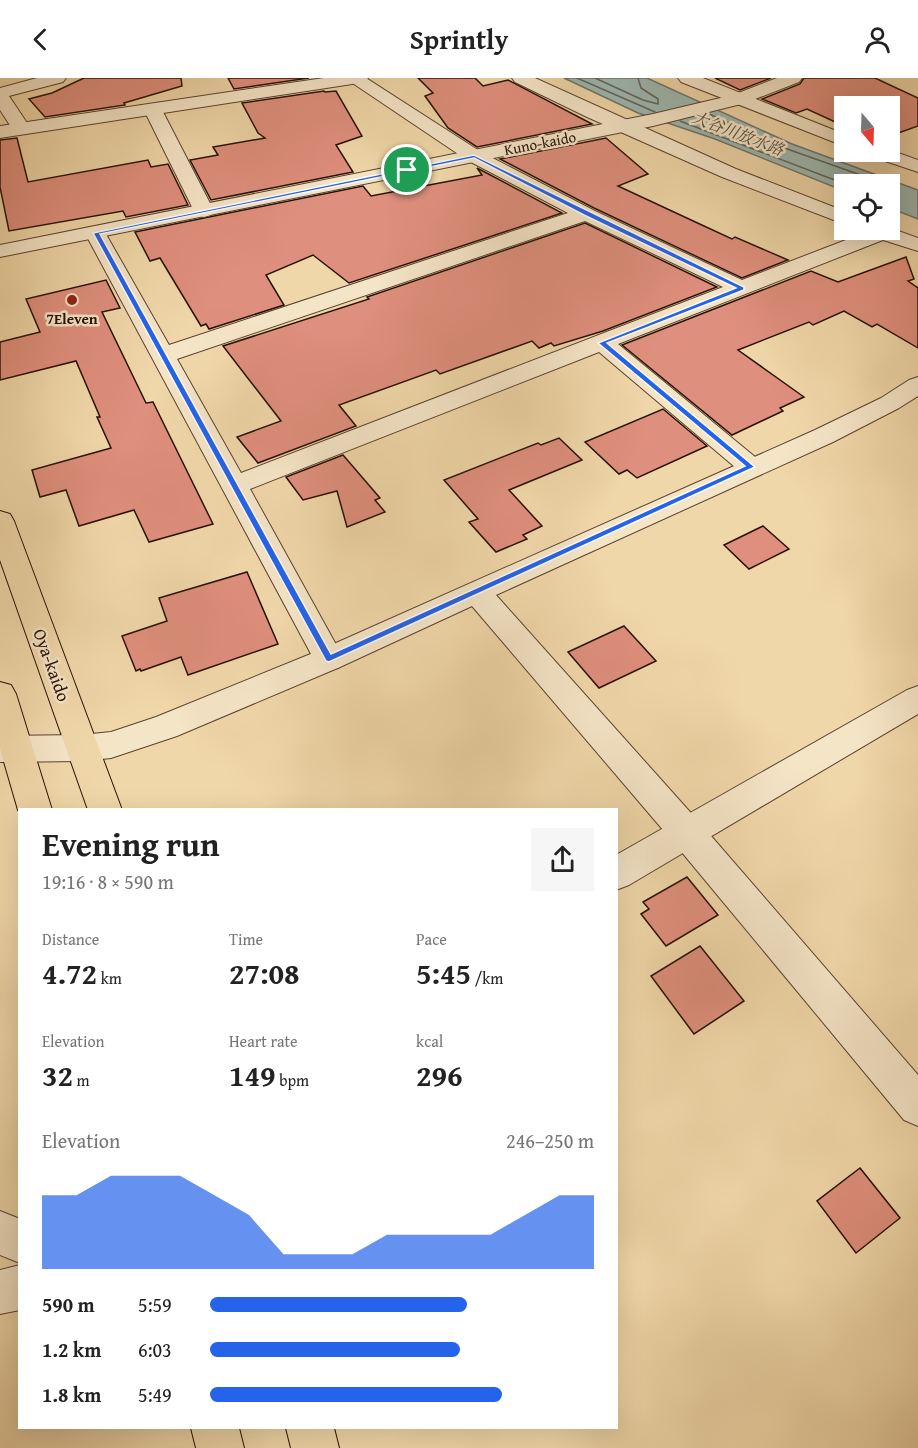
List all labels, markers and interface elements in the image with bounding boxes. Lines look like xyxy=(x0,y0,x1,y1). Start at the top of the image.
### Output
text: Sprintly xyxy=(410,19,508,59)
icon: back xyxy=(24,23,57,56)
icon: person xyxy=(861,23,894,56)
north arrow xyxy=(834,96,900,162)
map controls xyxy=(834,96,900,240)
water label: 大谷川放水路 xyxy=(689,105,788,162)
street label: Kuno-kaido xyxy=(502,126,578,160)
pin xyxy=(381,144,432,195)
icon: arrive xyxy=(390,153,423,186)
button: locate xyxy=(834,174,900,240)
marker: 7Eleven xyxy=(65,293,79,307)
place label: 7Eleven xyxy=(46,308,98,329)
street label: Oya-kaido xyxy=(26,625,78,705)
text: Evening run xyxy=(42,820,219,868)
button: share xyxy=(531,828,594,891)
text: 19:16 · 8 × 590 m xyxy=(42,867,174,896)
text: Distance xyxy=(42,927,99,951)
text: Time xyxy=(229,927,263,951)
text: Pace xyxy=(416,927,447,951)
text: 4.72 xyxy=(42,951,97,995)
text: 27:08 xyxy=(229,951,300,995)
text: 5:45 xyxy=(416,951,471,995)
text: km xyxy=(97,966,122,990)
text: /km xyxy=(471,966,503,990)
text: Elevation xyxy=(42,1029,105,1053)
text: Heart rate xyxy=(229,1029,298,1053)
text: kcal xyxy=(416,1029,443,1053)
text: 32 xyxy=(42,1053,73,1097)
text: 149 xyxy=(229,1053,276,1097)
text: 296 xyxy=(416,1053,463,1097)
text: m xyxy=(73,1068,90,1092)
text: bpm xyxy=(276,1068,309,1092)
text: Elevation xyxy=(42,1126,120,1155)
text: 246–250 m xyxy=(506,1126,594,1155)
text: 590 m xyxy=(42,1290,95,1319)
text: 5:59 xyxy=(138,1290,172,1319)
text: 1.2 km xyxy=(42,1335,101,1364)
text: 6:03 xyxy=(138,1335,172,1364)
text: 1.8 km xyxy=(42,1380,101,1409)
text: 5:49 xyxy=(138,1380,172,1409)

